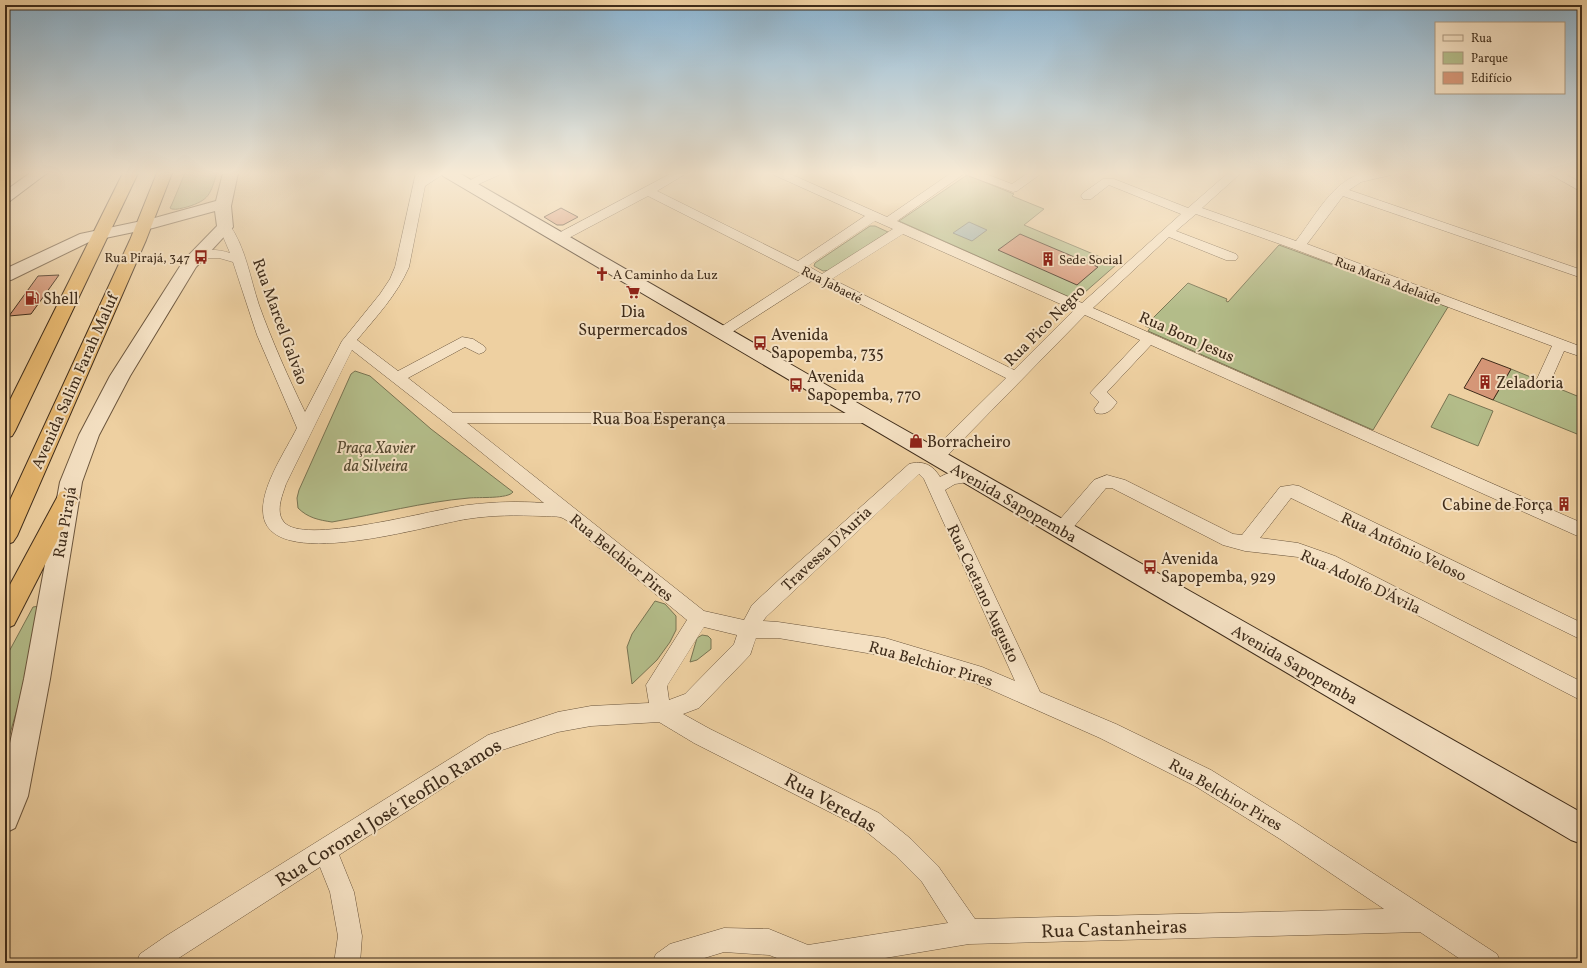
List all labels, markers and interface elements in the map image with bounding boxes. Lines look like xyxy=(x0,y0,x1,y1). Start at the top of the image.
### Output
legend xyxy=(1435,22,1565,94)
text: Rua xyxy=(1471,31,1492,47)
text: Parque xyxy=(1471,51,1508,67)
text: Edifício xyxy=(1471,71,1512,87)
bus stop icon: Rua Pirajá, 347 xyxy=(193,249,209,265)
place label: Rua Pirajá, 347 xyxy=(104,250,190,268)
building icon: Sede Social xyxy=(1040,251,1056,267)
place label: Sede Social xyxy=(1059,252,1123,270)
street label: Rua Maria Adelaide xyxy=(1332,253,1443,310)
street label: Rua Marcel Galvão xyxy=(246,256,312,388)
street label: Rua Jabaeté xyxy=(797,263,865,309)
church icon: A Caminho da Luz xyxy=(594,266,610,282)
place label: A Caminho da Luz xyxy=(613,267,718,285)
street label: Rua Pico Negro xyxy=(1000,281,1091,372)
supermarket icon: Dia Supermercados xyxy=(625,284,641,300)
street label: Avenida Salim Farah Maluf xyxy=(27,289,125,473)
place label: Shell xyxy=(43,289,79,311)
fuel station icon: Shell xyxy=(24,290,40,306)
place label: Dia Supermercados xyxy=(578,302,688,342)
street label: Rua Bom Jesus xyxy=(1135,307,1238,369)
place label: Avenida Sapopemba, 735 xyxy=(771,325,884,365)
bus stop icon: Avenida Sapopemba, 735 xyxy=(752,335,768,351)
place label: Avenida Sapopemba, 770 xyxy=(807,367,921,407)
place label: Zeladoria xyxy=(1496,373,1563,395)
building icon: Zeladoria xyxy=(1477,374,1493,390)
bus stop icon: Avenida Sapopemba, 770 xyxy=(788,377,804,393)
street label: Rua Boa Esperança xyxy=(592,409,726,431)
place label: Borracheiro xyxy=(927,432,1011,454)
shop icon: Borracheiro xyxy=(908,433,924,449)
park label: Praça Xavier da Silveira xyxy=(337,438,416,478)
street label: Avenida Sapopemba xyxy=(946,458,1080,549)
street label: Rua Pirajá xyxy=(49,485,83,560)
place label: Cabine de Força xyxy=(1442,495,1553,517)
building icon: Cabine de Força xyxy=(1556,496,1572,512)
street label: Travessa D'Auria xyxy=(777,502,877,597)
street label: Rua Antônio Veloso xyxy=(1337,508,1470,588)
street label: Rua Belchior Pires xyxy=(564,510,678,608)
street label: Rua Caetano Augusto xyxy=(941,521,1024,666)
street label: Rua Adolfo D'Ávila xyxy=(1296,545,1424,620)
place label: Avenida Sapopemba, 929 xyxy=(1161,549,1276,589)
bus stop icon: Avenida Sapopemba, 929 xyxy=(1142,559,1158,575)
street label: Avenida Sapopemba xyxy=(1227,620,1361,711)
street label: Rua Belchior Pires xyxy=(866,637,995,693)
street label: Rua Coronel José Teofilo Ramos xyxy=(271,733,507,894)
street label: Rua Belchior Pires xyxy=(1164,754,1286,837)
street label: Rua Veredas xyxy=(779,768,881,840)
street label: Rua Castanheiras xyxy=(1041,914,1188,946)

